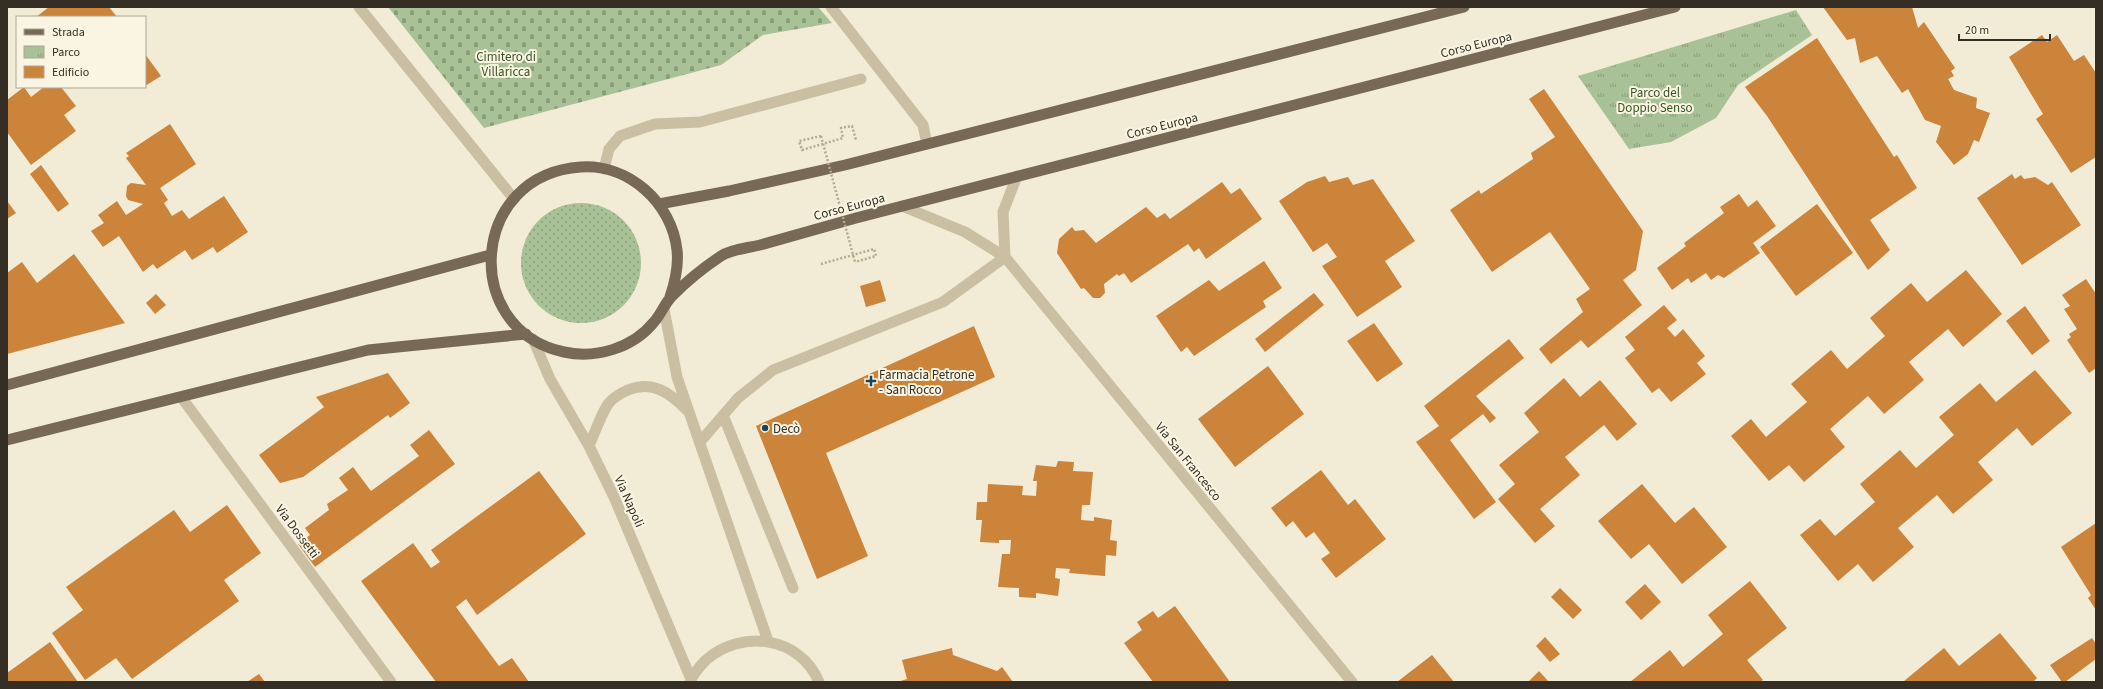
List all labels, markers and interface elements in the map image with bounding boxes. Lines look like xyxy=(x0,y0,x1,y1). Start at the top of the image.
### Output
legend xyxy=(16,16,146,88)
scale bar xyxy=(1959,16,2050,42)
text: 20 m xyxy=(1965,22,1989,39)
text: Strada xyxy=(52,24,85,41)
street label: Corso Europa xyxy=(1439,27,1514,63)
text: Parco xyxy=(52,44,80,61)
park label: Cimitero di Villaricca xyxy=(476,48,536,81)
text: Edificio xyxy=(52,64,89,81)
park label: Parco del Doppio Senso xyxy=(1617,84,1693,117)
street label: Corso Europa xyxy=(1125,108,1200,144)
street label: Corso Europa xyxy=(812,189,887,225)
place label: Farmacia Petrone - San Rocco xyxy=(879,366,974,399)
marker: Farmacia Petrone - San Rocco xyxy=(866,376,876,386)
street label: Via San Francesco xyxy=(1151,418,1226,505)
place label: Decò xyxy=(773,420,800,438)
marker: Decò xyxy=(760,423,770,433)
street label: Via Napoli xyxy=(610,473,648,530)
street label: Via Dossetti xyxy=(271,501,323,562)

